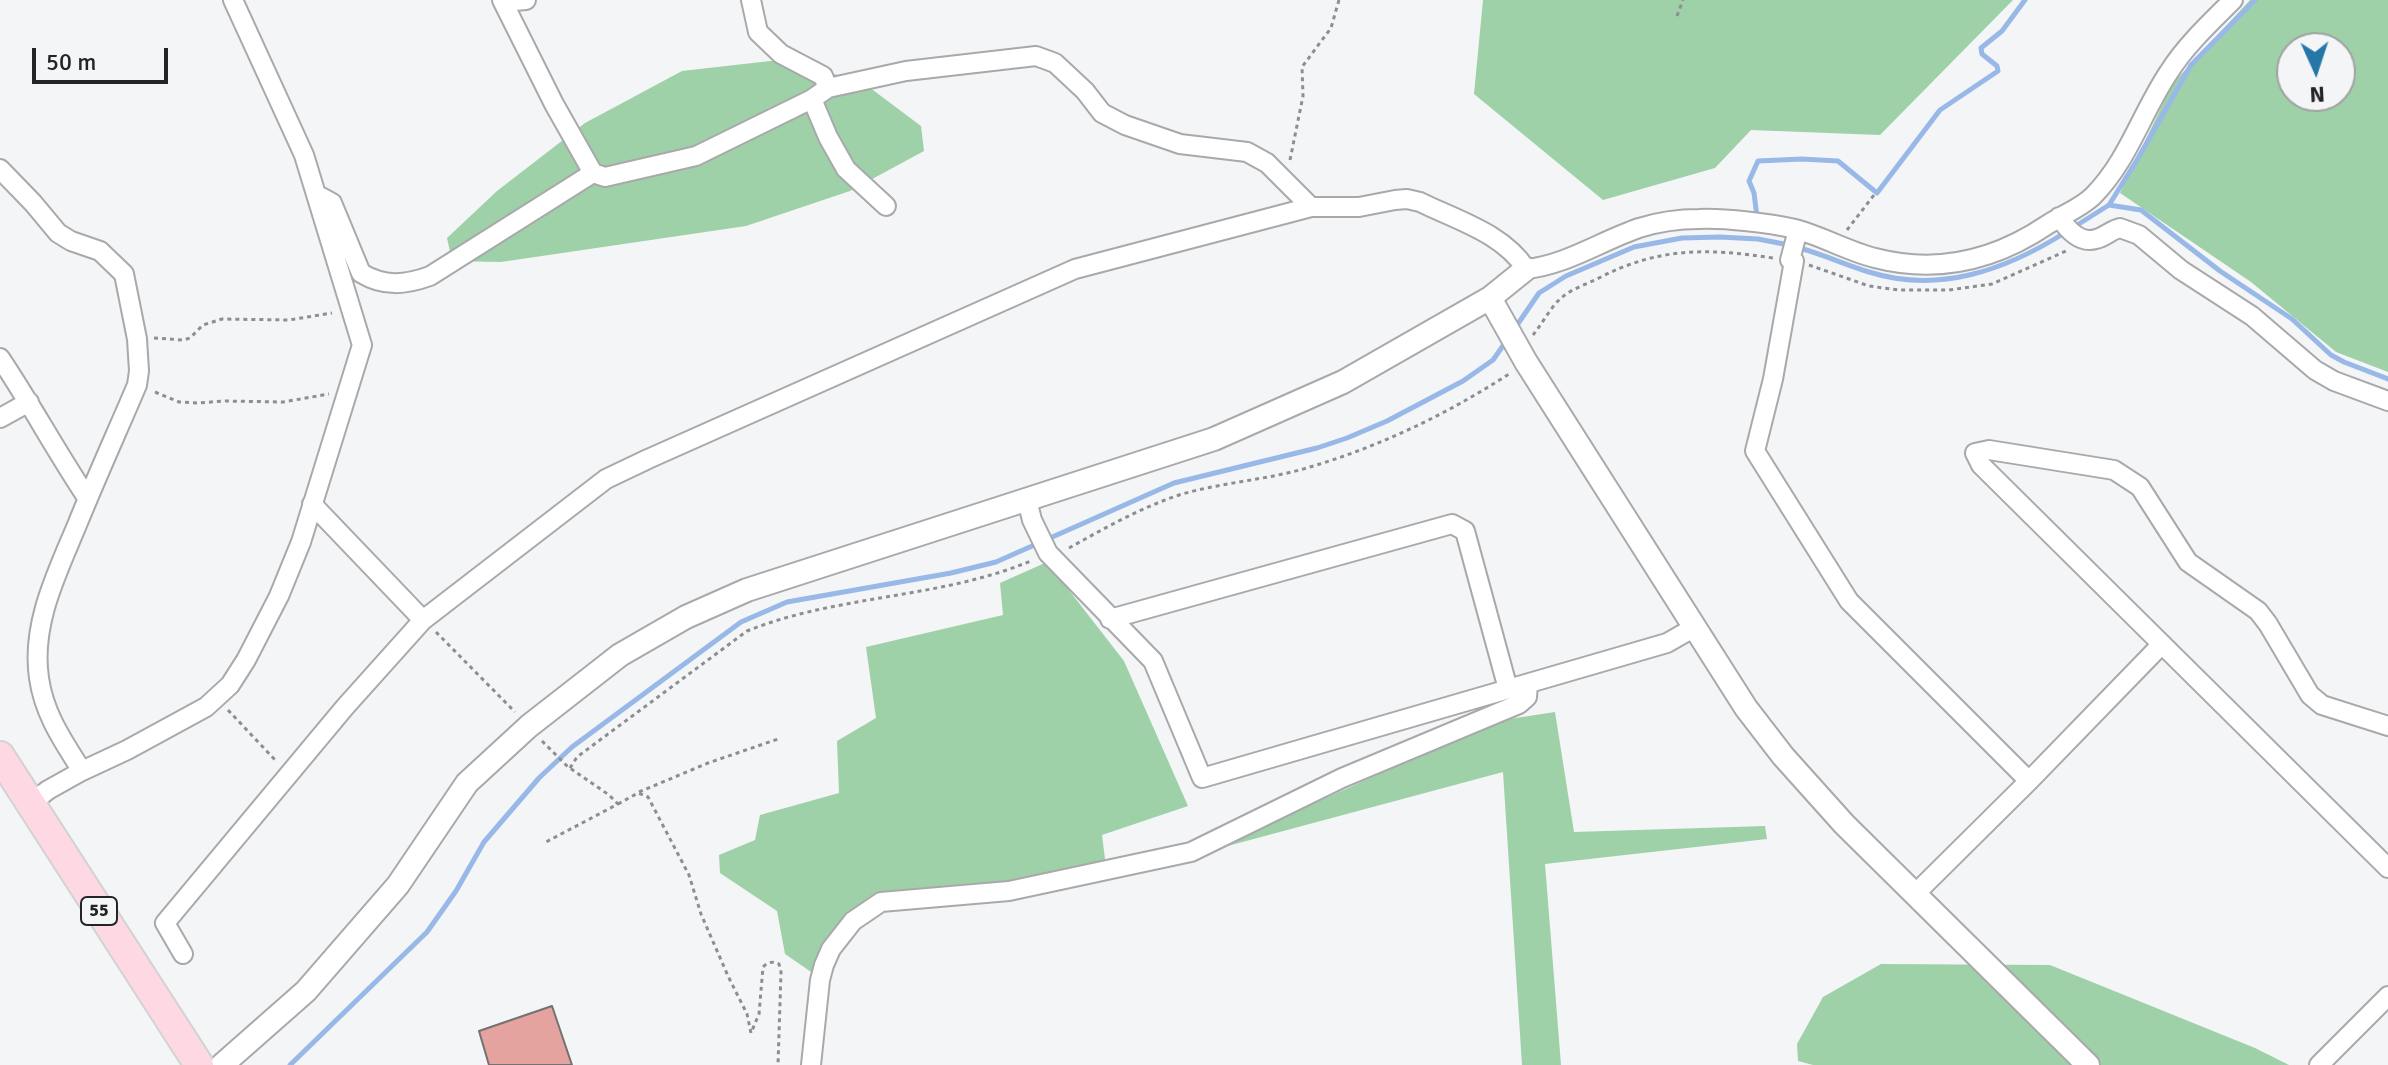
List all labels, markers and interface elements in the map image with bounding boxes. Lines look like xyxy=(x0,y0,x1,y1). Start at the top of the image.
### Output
scale bar xyxy=(36,32,172,82)
north arrow xyxy=(2276,32,2356,112)
text: 50 m xyxy=(46,47,96,77)
text: N xyxy=(2309,81,2326,108)
road number: 55 xyxy=(81,897,117,925)

